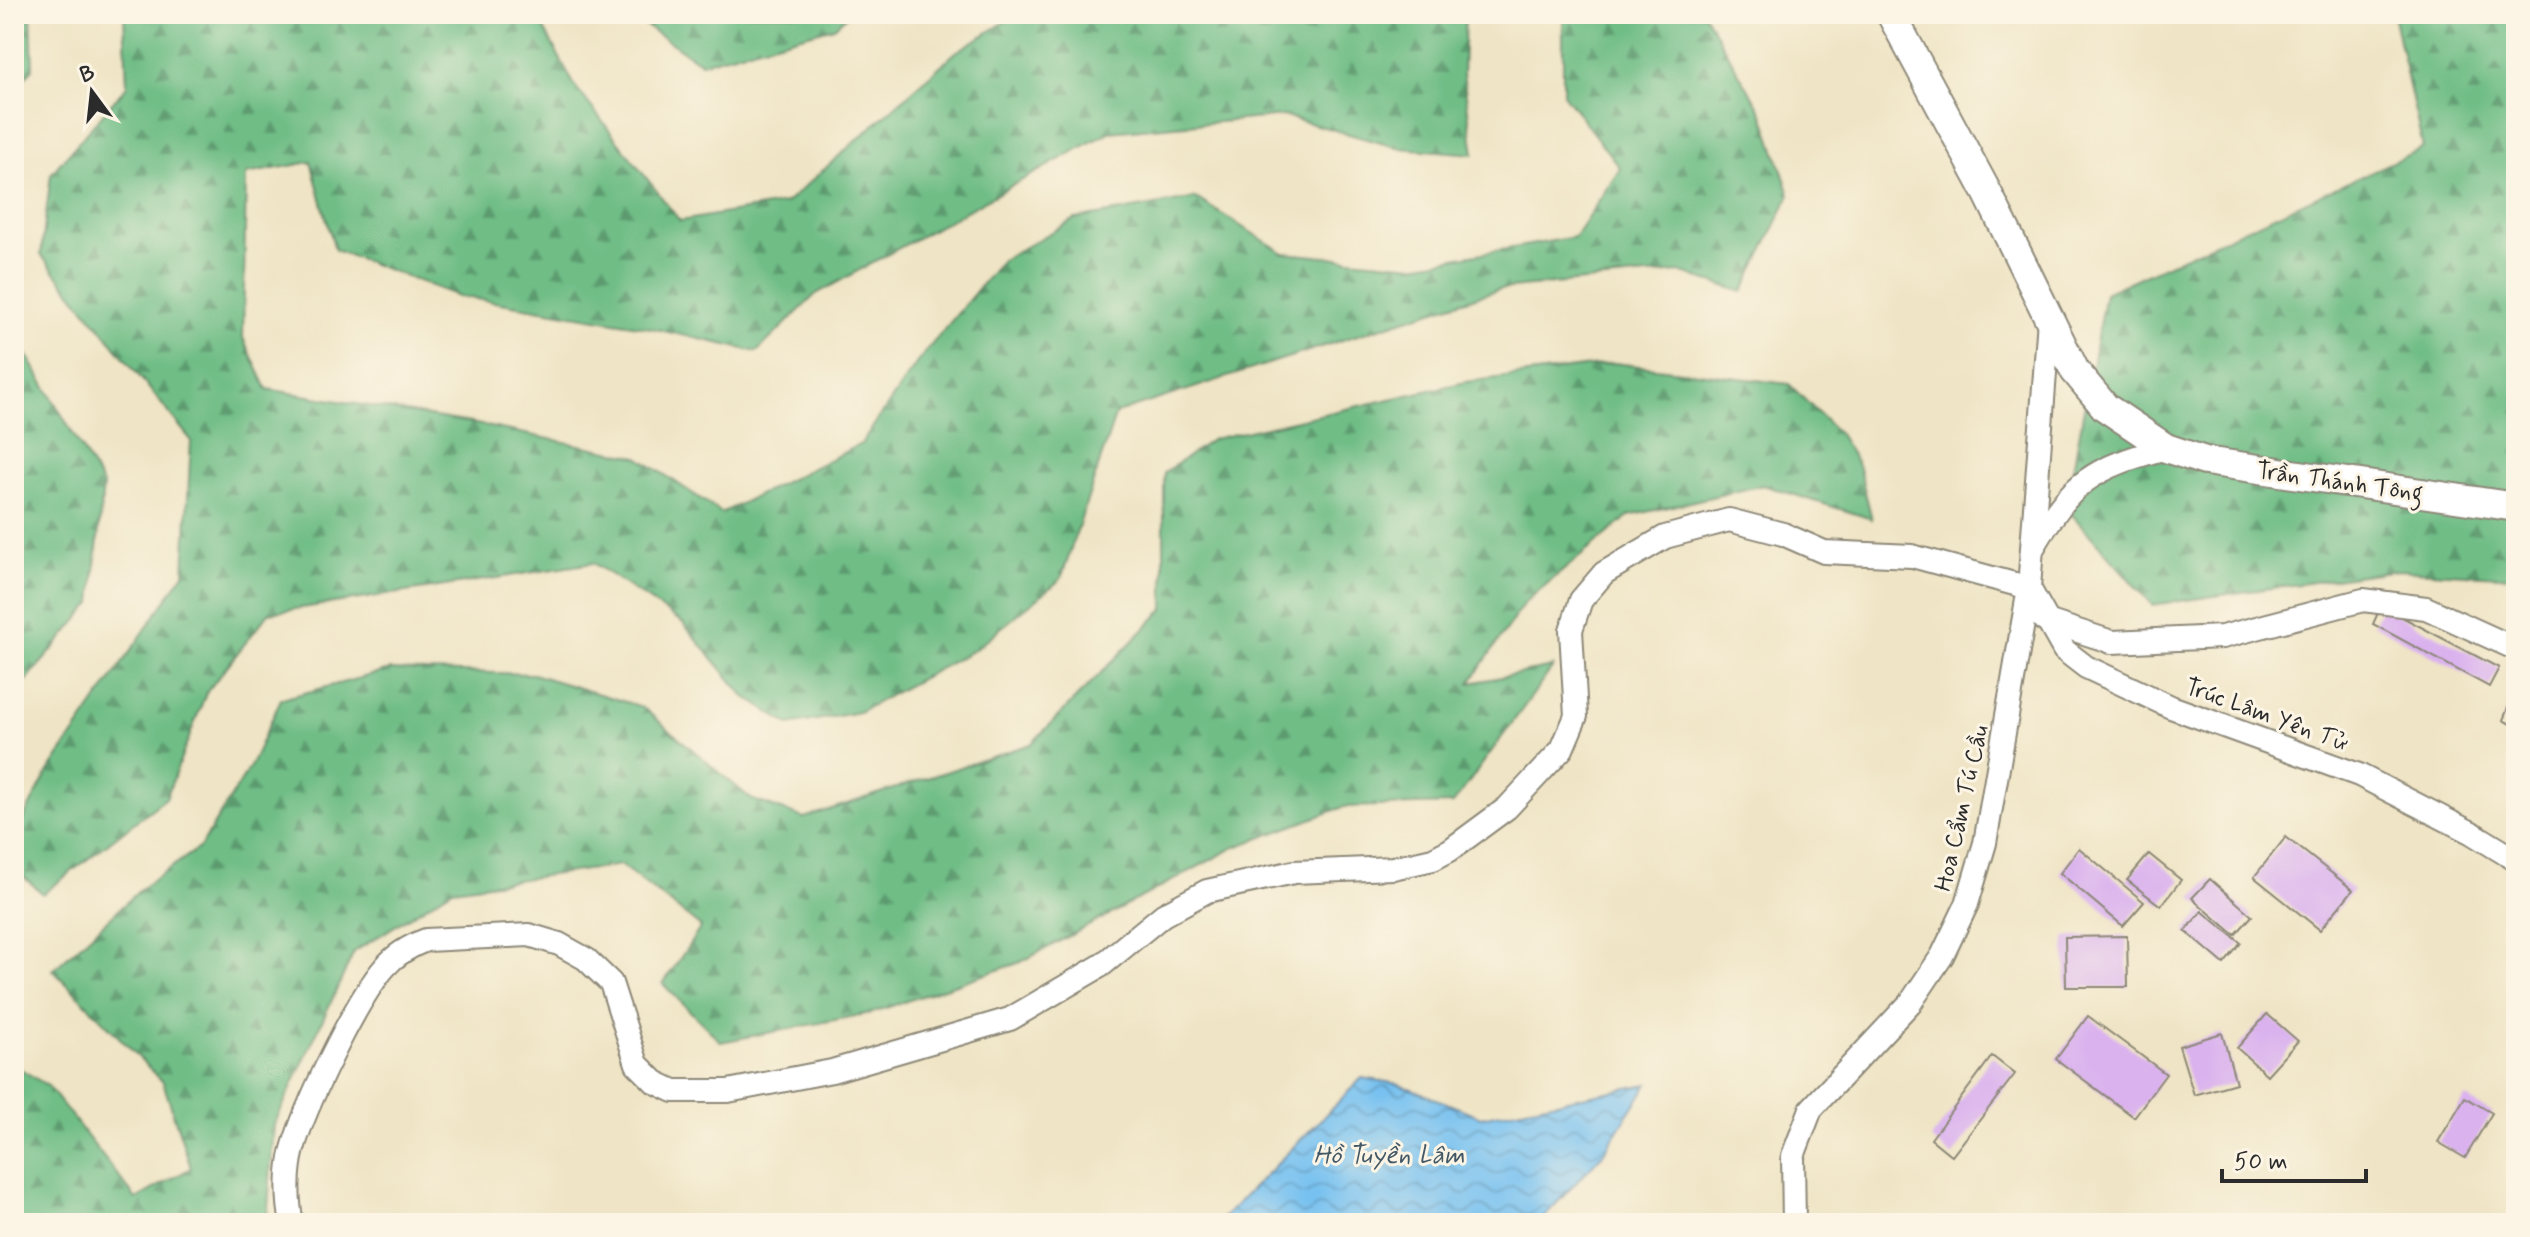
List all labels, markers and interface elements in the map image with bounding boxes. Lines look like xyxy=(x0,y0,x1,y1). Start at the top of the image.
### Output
north arrow xyxy=(52,52,132,132)
text: B xyxy=(77,59,98,90)
street label: Trần Thánh Tông xyxy=(2254,455,2425,512)
street label: Trúc Lâm Yên Tử xyxy=(2181,671,2353,759)
street label: Hoa Cẩm Tú Cầu xyxy=(1928,722,1997,895)
scale bar xyxy=(2222,1133,2366,1183)
water label: Hồ Tuyền Lâm xyxy=(1313,1139,1465,1173)
text: 50 m xyxy=(2234,1147,2288,1178)

